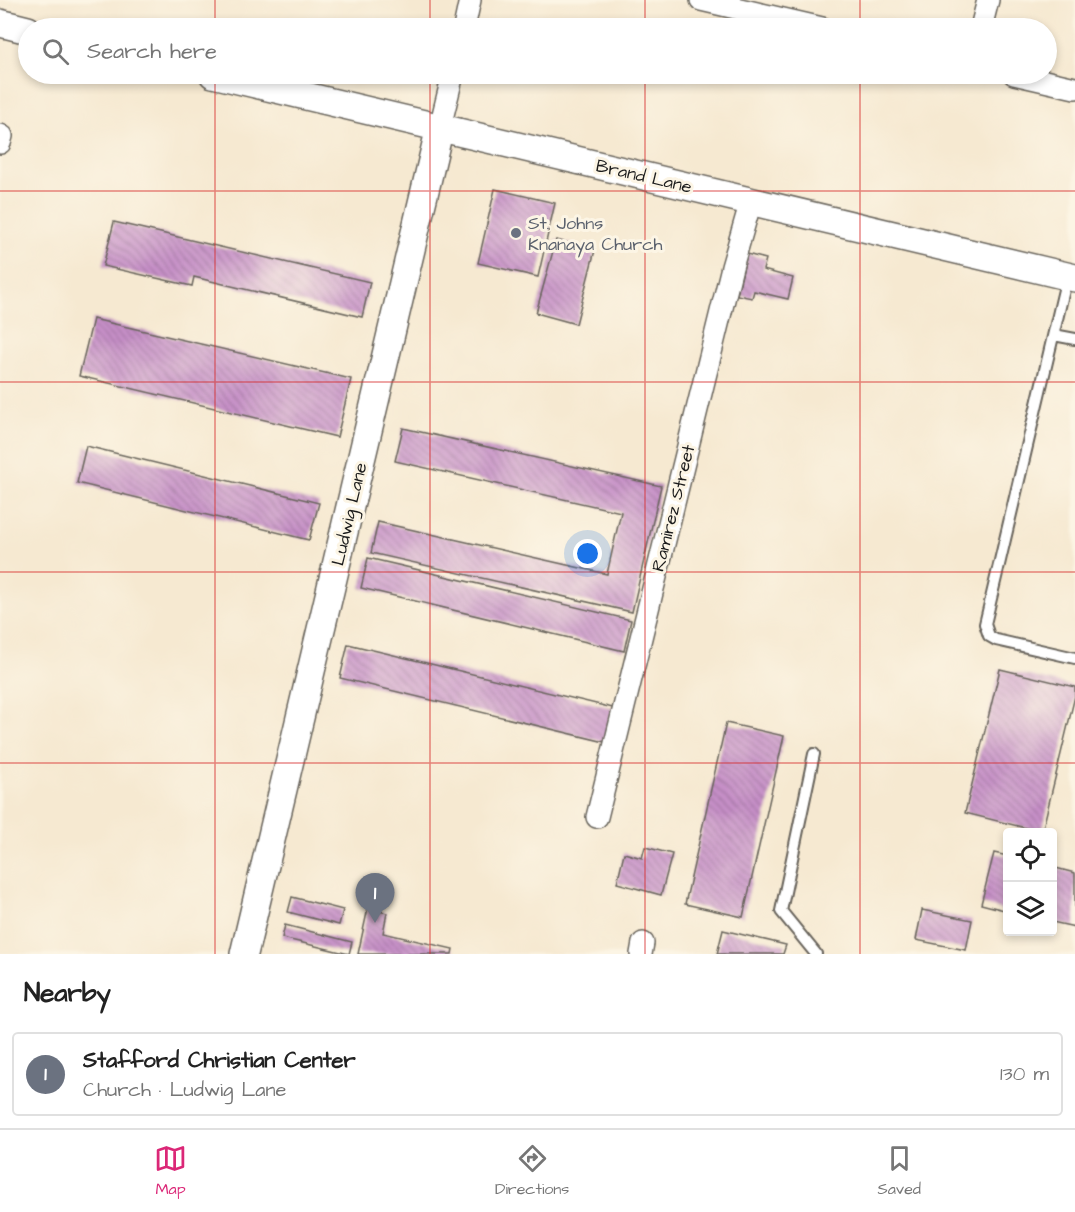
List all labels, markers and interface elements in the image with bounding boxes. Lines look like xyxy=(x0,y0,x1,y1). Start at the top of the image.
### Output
search box xyxy=(18,18,1057,84)
icon: search xyxy=(39,35,72,68)
text: Search here xyxy=(87,36,217,67)
street label: Brand Lane xyxy=(593,153,695,200)
place label: St. Johns Knanaya Church xyxy=(528,211,663,258)
marker: St. Johns Knanaya Church xyxy=(509,226,523,240)
street label: Ramirez Street xyxy=(646,441,702,574)
street label: Ludwig Lane xyxy=(326,460,375,568)
your location xyxy=(573,539,602,568)
map controls xyxy=(1003,828,1057,936)
button: locate xyxy=(1003,828,1057,882)
pin: 1 xyxy=(356,874,394,923)
button: layers xyxy=(1003,882,1057,936)
text: Nearby xyxy=(24,975,111,1011)
text: Stafford Christian Center xyxy=(83,1045,356,1076)
text: 1 xyxy=(44,1060,47,1088)
text: 130 m xyxy=(1000,1060,1049,1088)
text: Church · Ludwig Lane xyxy=(83,1076,286,1104)
tab: Map xyxy=(154,1142,187,1200)
tab: Directions xyxy=(495,1142,569,1200)
tab: Saved xyxy=(877,1142,921,1200)

